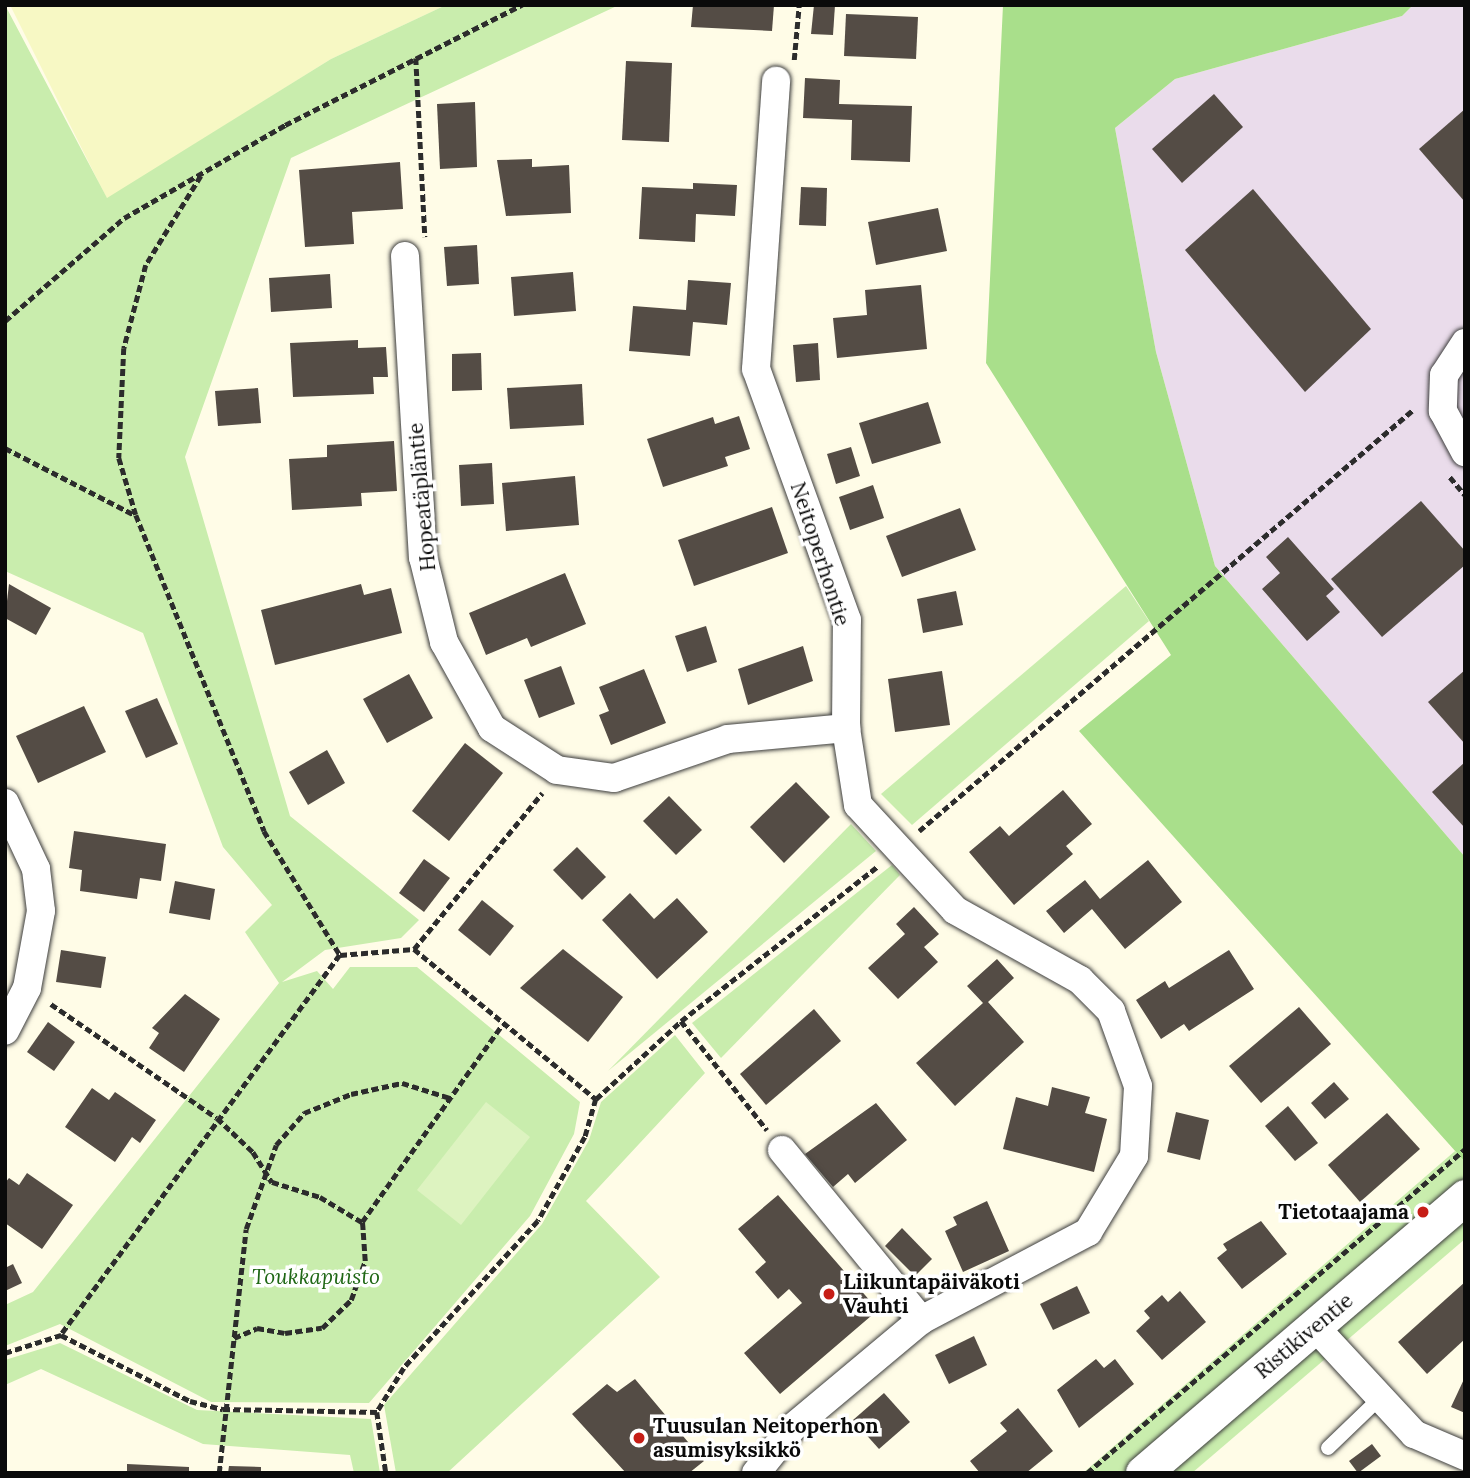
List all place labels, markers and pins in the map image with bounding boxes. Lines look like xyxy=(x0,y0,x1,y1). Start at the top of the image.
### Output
place label: Tietotaajama xyxy=(1278,1199,1409,1225)
marker: Tietotaajama xyxy=(1415,1204,1431,1220)
place label: Liikuntapäiväkoti Vauhti xyxy=(843,1269,1020,1319)
marker: Liikuntapäiväkoti Vauhti xyxy=(821,1286,837,1302)
place label: Tuusulan Neitoperhon asumisyksikkö xyxy=(653,1413,879,1463)
marker: Tuusulan Neitoperhon asumisyksikkö xyxy=(631,1430,647,1446)

